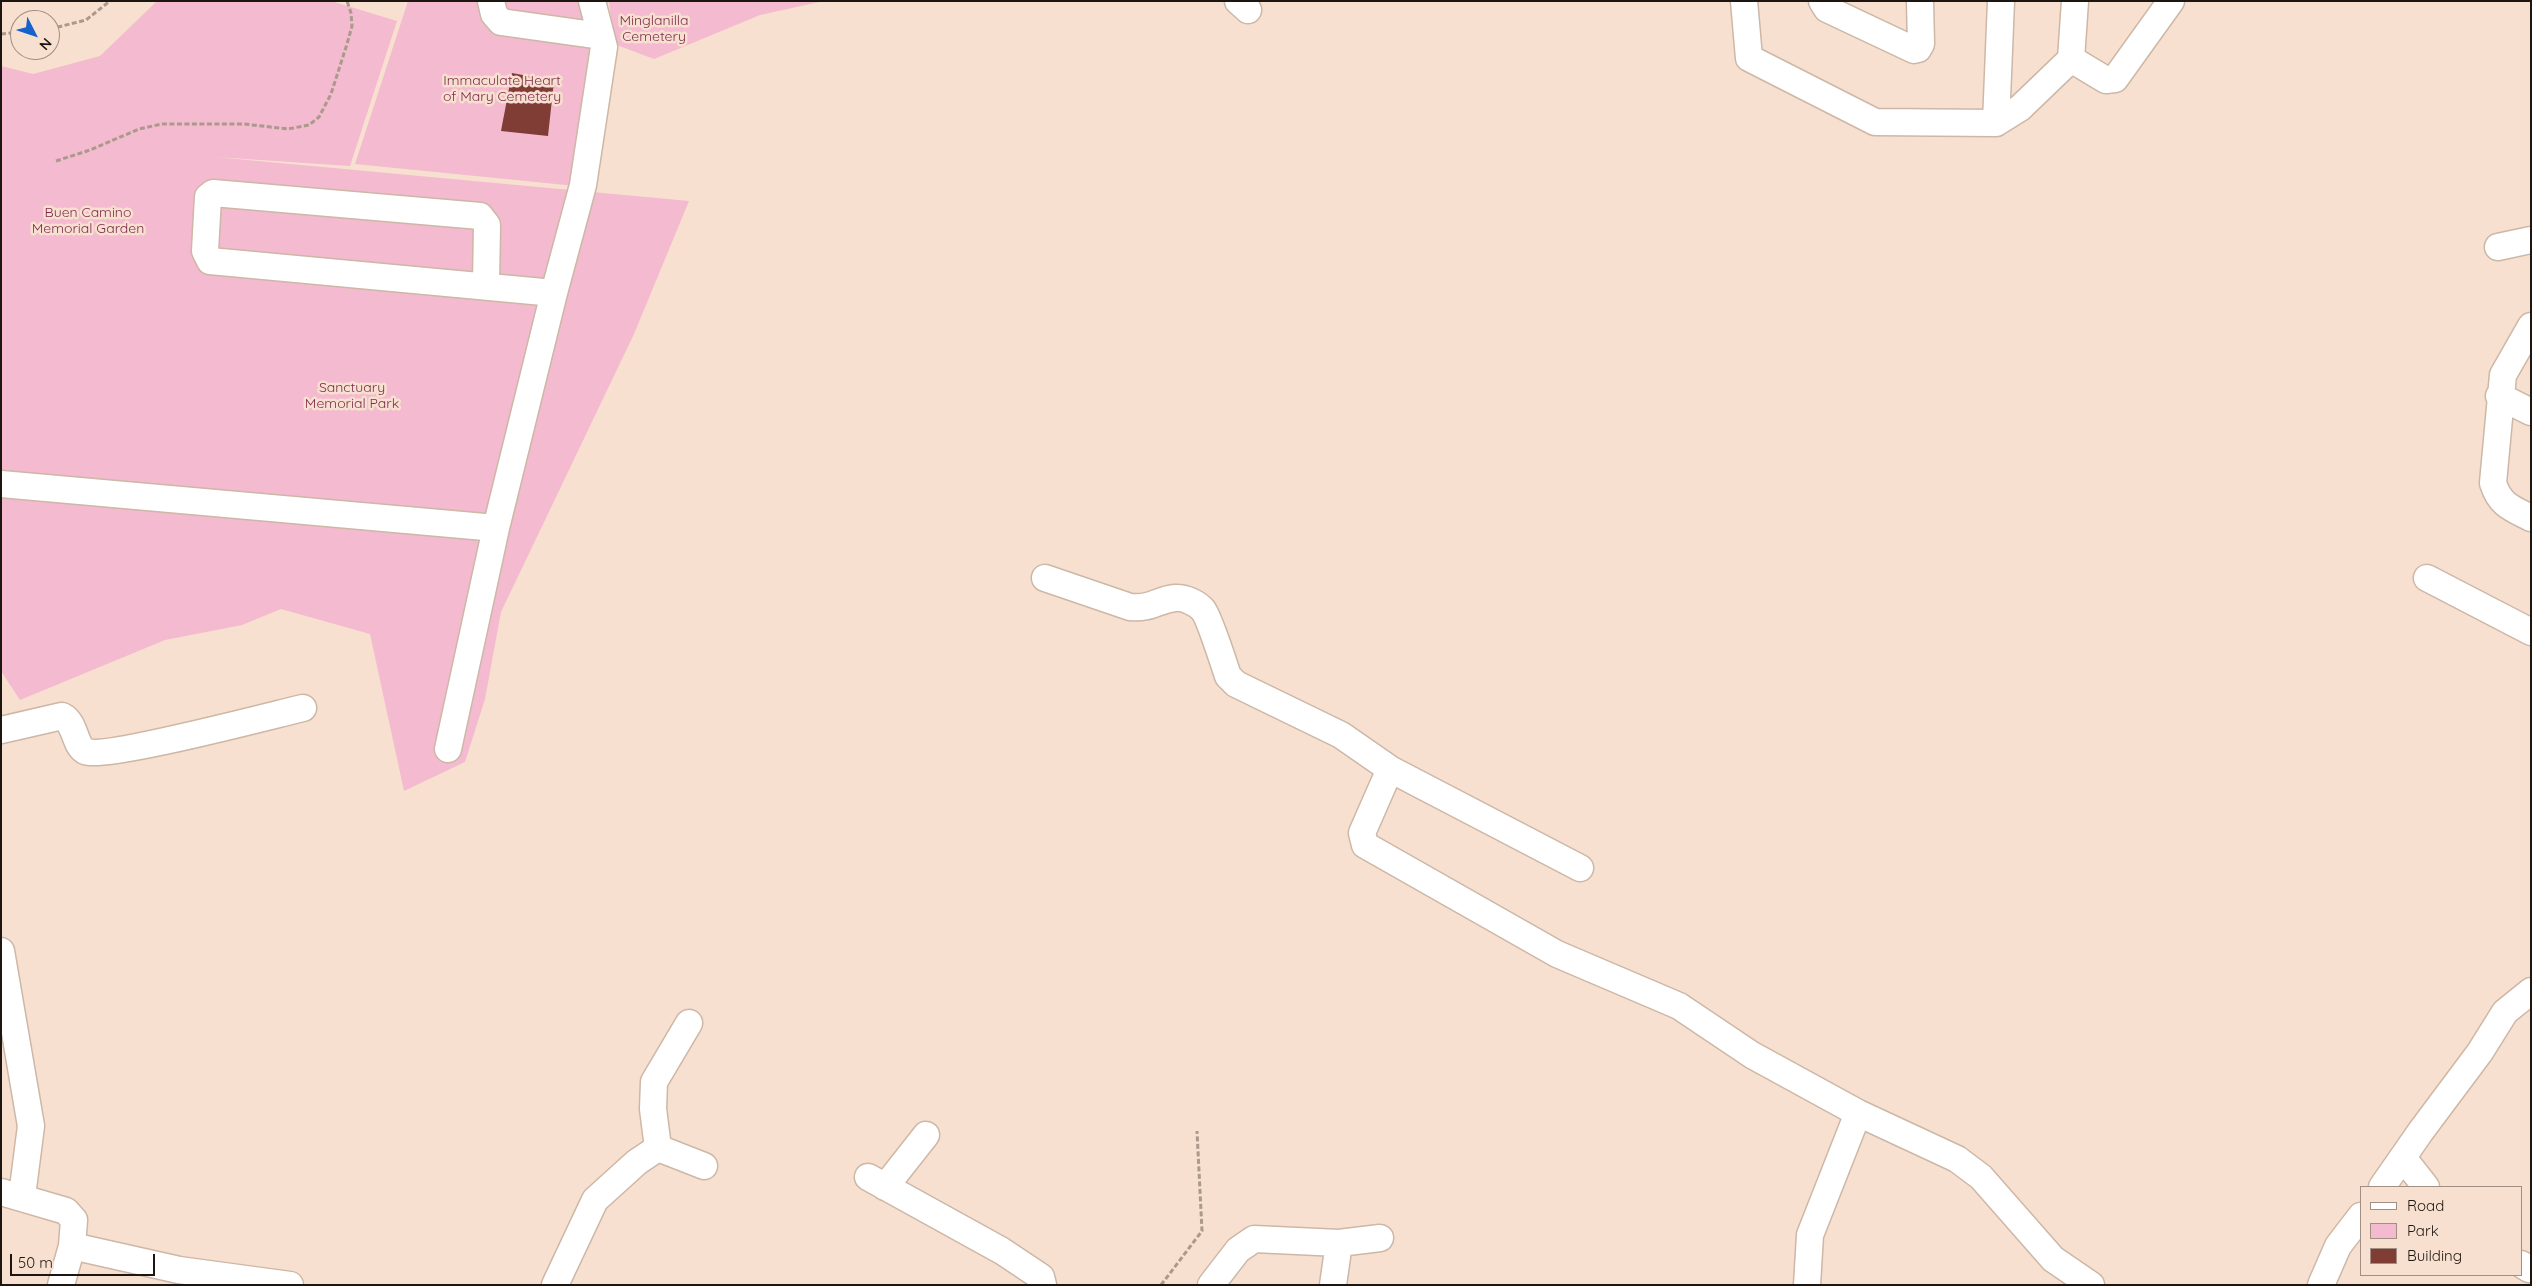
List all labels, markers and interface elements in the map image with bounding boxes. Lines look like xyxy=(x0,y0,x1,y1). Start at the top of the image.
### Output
north arrow xyxy=(10,10,60,60)
park label: Minglanilla Cemetery xyxy=(619,13,689,46)
text: N xyxy=(35,34,56,54)
park label: Immaculate Heart of Mary Cemetery xyxy=(443,73,561,105)
park label: Buen Camino Memorial Garden xyxy=(32,205,144,238)
park label: Sanctuary Memorial Park xyxy=(305,380,399,412)
legend xyxy=(2360,1186,2522,1276)
text: Road xyxy=(2407,1196,2444,1215)
text: Park xyxy=(2407,1221,2439,1240)
scale bar xyxy=(12,1244,158,1276)
text: Building xyxy=(2407,1246,2462,1265)
text: 50 m xyxy=(18,1253,53,1272)

